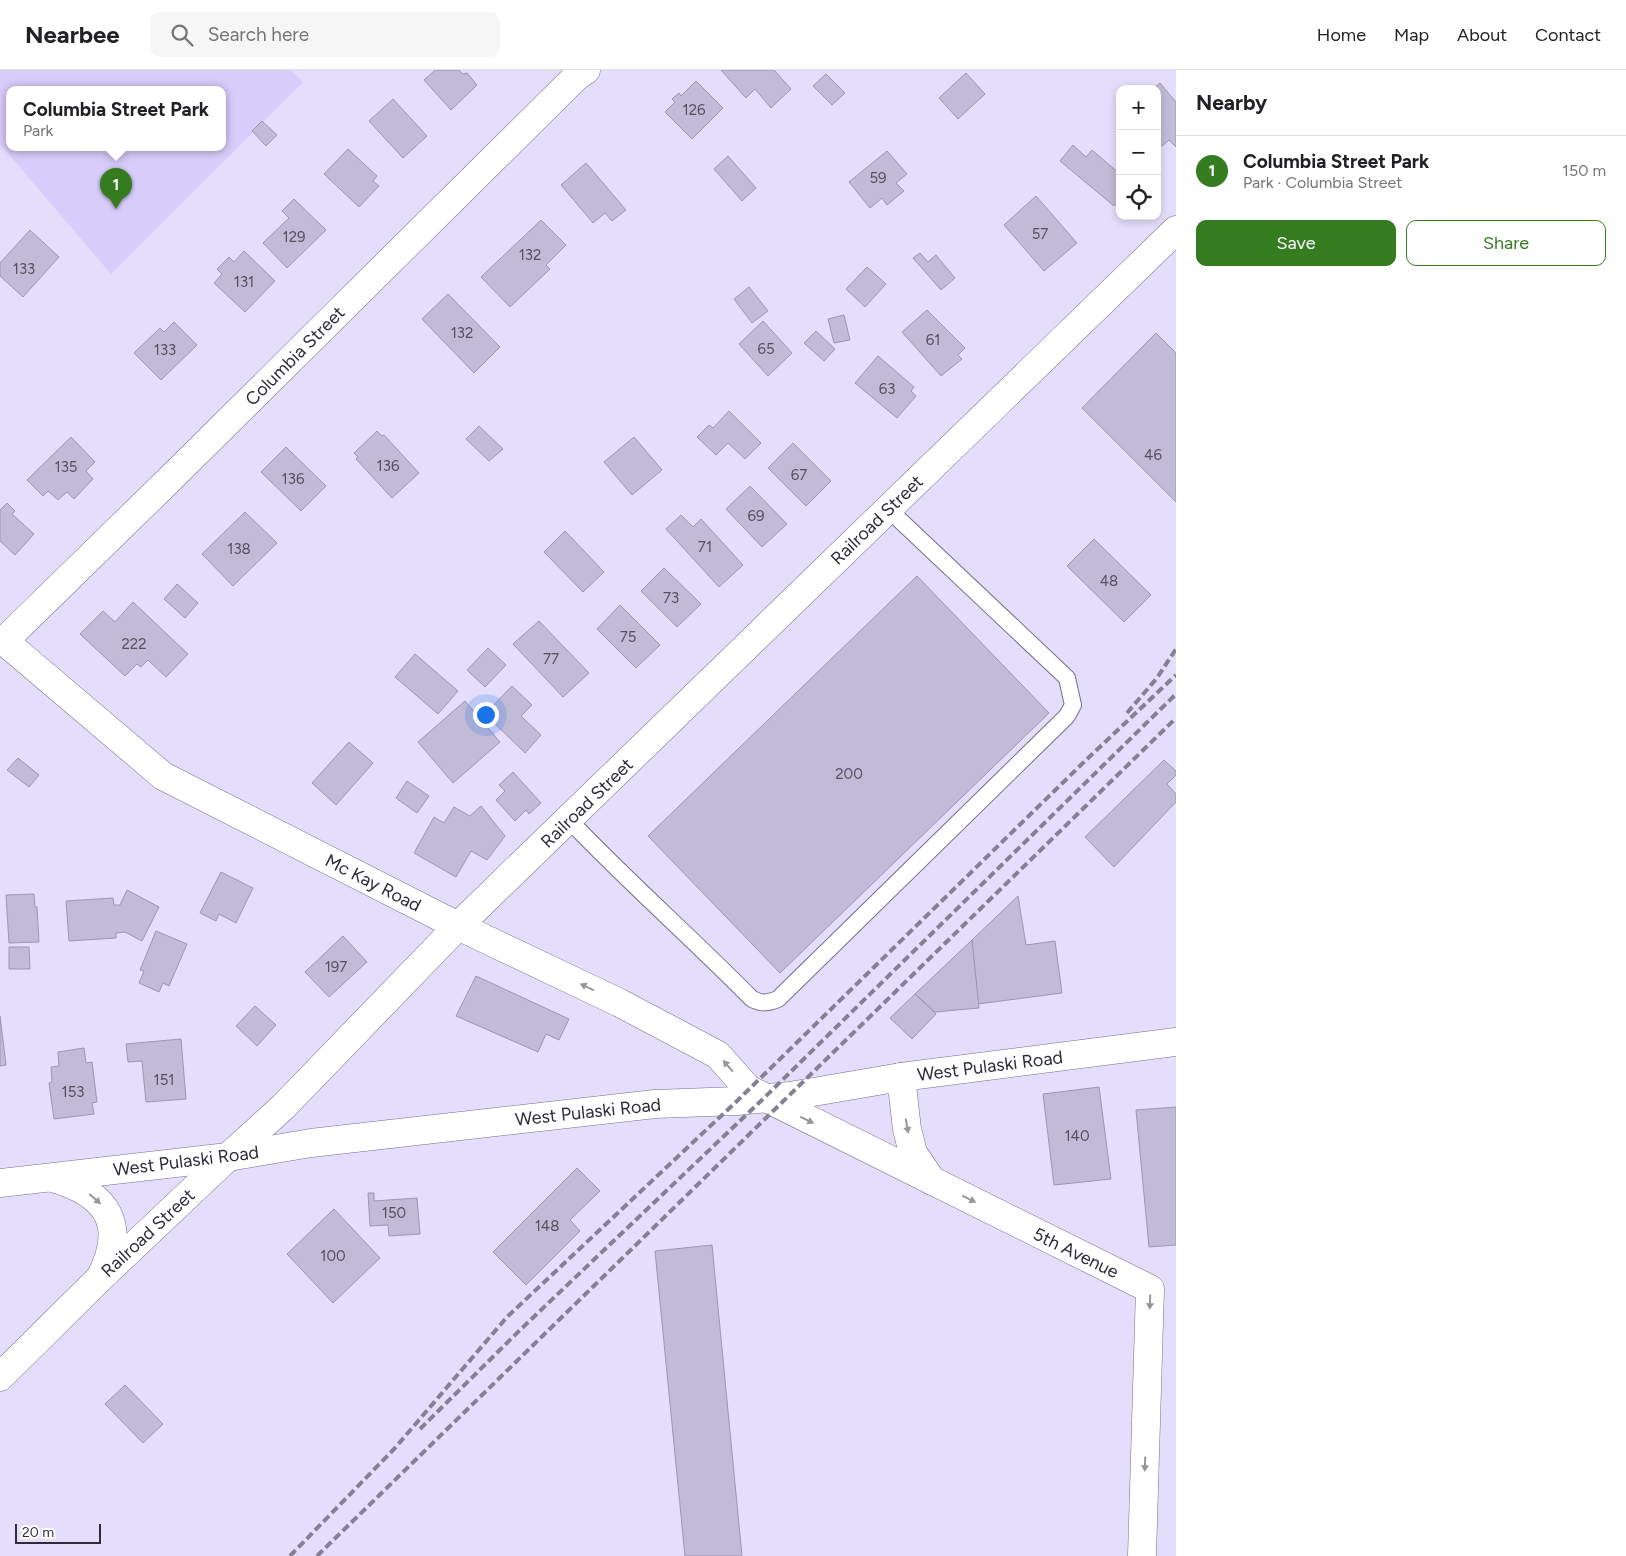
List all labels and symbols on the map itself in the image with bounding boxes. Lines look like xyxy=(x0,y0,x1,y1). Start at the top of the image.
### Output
house number: 126 xyxy=(682,101,706,119)
pin: 1 xyxy=(100,168,132,209)
house number: 59 xyxy=(869,169,887,187)
house number: 57 xyxy=(1032,225,1048,243)
house number: 129 xyxy=(282,228,306,246)
house number: 132 xyxy=(519,246,541,264)
house number: 133 xyxy=(13,260,35,278)
house number: 131 xyxy=(234,273,254,291)
street label: Columbia Street xyxy=(241,302,349,410)
house number: 132 xyxy=(451,324,473,342)
house number: 61 xyxy=(926,331,940,349)
house number: 65 xyxy=(757,340,775,358)
house number: 133 xyxy=(154,341,176,359)
house number: 63 xyxy=(879,380,895,398)
house number: 46 xyxy=(1144,446,1162,464)
house number: 136 xyxy=(377,457,400,475)
house number: 135 xyxy=(55,458,77,476)
house number: 67 xyxy=(791,466,807,484)
house number: 136 xyxy=(282,470,305,488)
street label: Railroad Street xyxy=(826,470,928,569)
house number: 69 xyxy=(748,507,764,525)
house number: 71 xyxy=(698,538,712,556)
house number: 138 xyxy=(227,540,251,558)
house number: 48 xyxy=(1100,572,1118,590)
house number: 73 xyxy=(663,589,679,607)
house number: 75 xyxy=(620,628,636,646)
house number: 222 xyxy=(121,635,147,653)
house number: 77 xyxy=(543,650,559,668)
your location xyxy=(473,702,499,728)
street label: Railroad Street xyxy=(536,753,638,852)
house number: 200 xyxy=(835,765,863,783)
street label: Mc Kay Road xyxy=(321,849,425,917)
house number: 197 xyxy=(325,958,347,976)
one-way arrow xyxy=(579,983,594,992)
street label: West Pulaski Road xyxy=(916,1046,1064,1086)
one-way arrow xyxy=(722,1060,733,1073)
house number: 151 xyxy=(153,1071,175,1089)
house number: 153 xyxy=(62,1083,84,1101)
street label: West Pulaski Road xyxy=(514,1093,662,1131)
one-way arrow xyxy=(800,1116,814,1124)
one-way arrow xyxy=(904,1118,912,1134)
house number: 140 xyxy=(1064,1127,1090,1145)
street label: West Pulaski Road xyxy=(112,1141,260,1181)
street label: Railroad Street xyxy=(97,1184,199,1282)
one-way arrow xyxy=(88,1193,101,1204)
one-way arrow xyxy=(962,1195,976,1203)
house number: 150 xyxy=(382,1204,406,1222)
house number: 148 xyxy=(535,1217,559,1235)
street label: 5th Avenue xyxy=(1030,1223,1123,1283)
house number: 100 xyxy=(320,1247,346,1265)
one-way arrow xyxy=(1145,1294,1153,1310)
one-way arrow xyxy=(1141,1457,1149,1473)
scale bar xyxy=(15,1521,101,1544)

